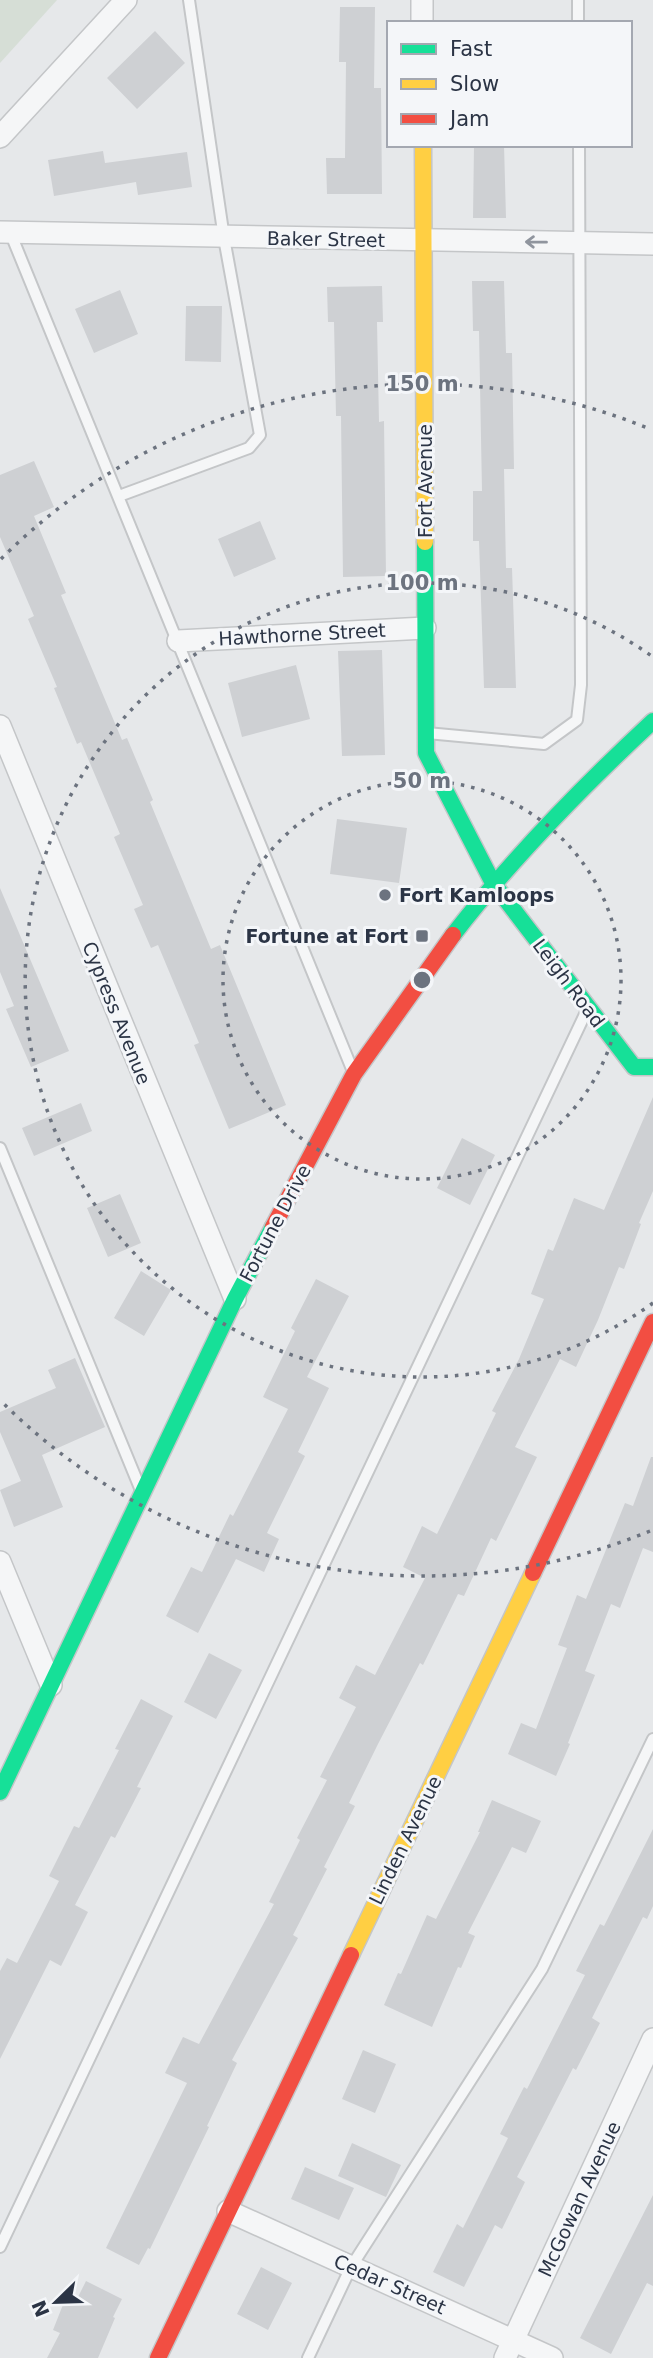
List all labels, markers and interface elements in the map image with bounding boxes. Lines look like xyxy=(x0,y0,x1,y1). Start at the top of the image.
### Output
legend xyxy=(387,21,632,147)
text: Fast xyxy=(450,37,492,61)
text: Slow xyxy=(450,72,499,96)
text: Jam xyxy=(448,107,490,131)
street label: Baker Street xyxy=(267,227,385,251)
one-way arrow xyxy=(525,235,548,249)
text: 150 m xyxy=(385,372,459,396)
street label: Fort Avenue xyxy=(414,424,436,538)
text: 100 m xyxy=(385,571,459,595)
street label: Hawthorne Street xyxy=(218,619,386,649)
text: 50 m xyxy=(393,769,451,793)
place label: Fort Kamloops xyxy=(399,884,554,906)
marker: Fort Kamloops xyxy=(377,887,393,903)
place label: Fortune at Fort xyxy=(245,925,408,947)
marker: Fortune at Fort xyxy=(414,928,430,944)
street label: Leigh Road xyxy=(529,934,609,1032)
street label: Cypress Avenue xyxy=(78,938,156,1088)
centre of rings xyxy=(410,968,434,992)
street label: Fortune Drive xyxy=(235,1161,315,1285)
street label: Linden Avenue xyxy=(364,1772,446,1908)
street label: McGowan Avenue xyxy=(533,2118,625,2280)
street label: Cedar Street xyxy=(331,2249,449,2319)
north arrow xyxy=(21,2267,91,2337)
text: N xyxy=(27,2297,54,2320)

